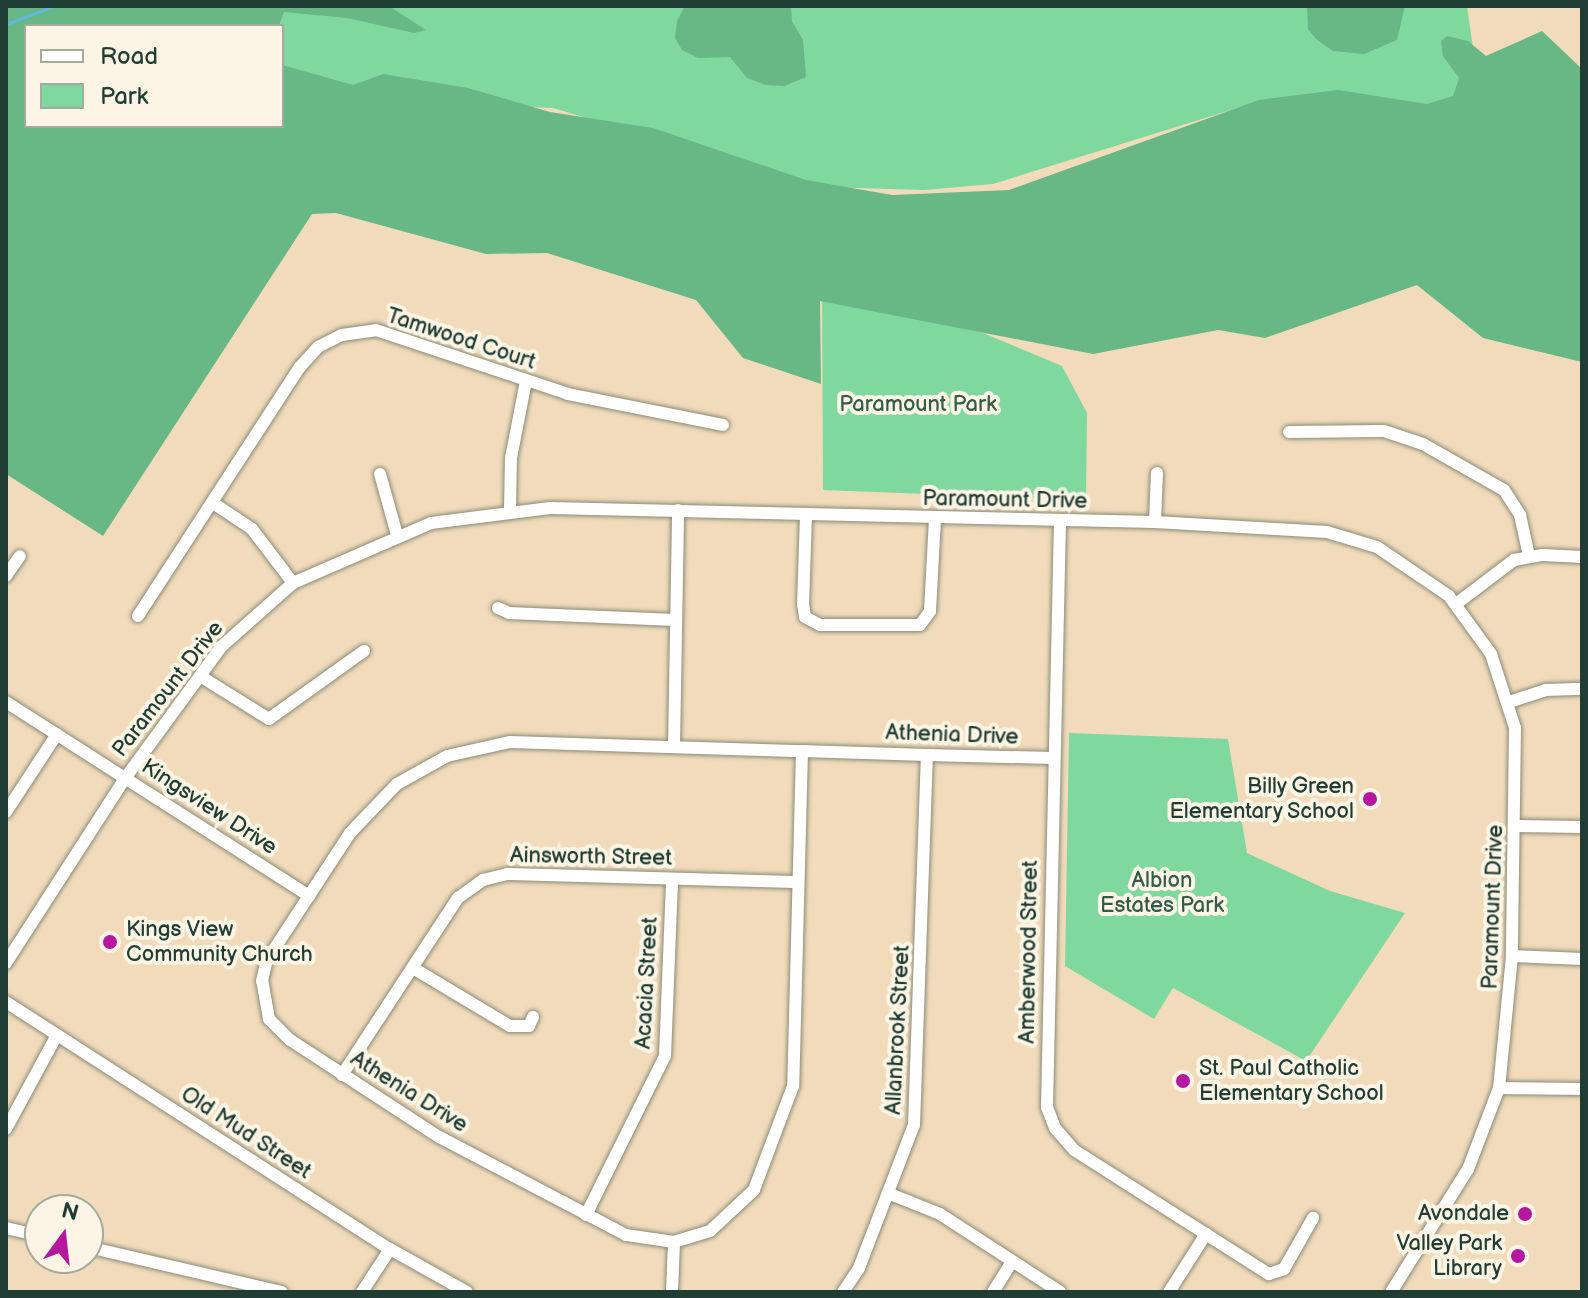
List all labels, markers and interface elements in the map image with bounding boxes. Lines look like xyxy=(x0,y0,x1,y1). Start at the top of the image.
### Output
legend xyxy=(24,24,284,128)
text: Road xyxy=(100,42,158,71)
text: Park xyxy=(100,82,148,111)
street label: Tamwood Court xyxy=(383,303,539,375)
park label: Paramount Park xyxy=(839,392,997,418)
street label: Paramount Drive xyxy=(922,485,1088,515)
street label: Paramount Drive xyxy=(107,616,229,762)
street label: Athenia Drive xyxy=(885,719,1019,751)
street label: Kingsview Drive xyxy=(136,753,282,861)
place label: Billy Green Elementary School xyxy=(1168,773,1354,824)
marker: Billy Green Elementary School xyxy=(1361,790,1379,808)
street label: Paramount Drive xyxy=(1477,824,1509,990)
street label: Ainsworth Street xyxy=(510,842,672,872)
street label: Amberwood Street xyxy=(1014,860,1044,1044)
park label: Albion Estates Park xyxy=(1100,867,1224,918)
place label: Kings View Community Church xyxy=(126,916,314,968)
street label: Acacia Street xyxy=(630,916,664,1050)
marker: Kings View Community Church xyxy=(101,933,119,951)
street label: Allanbrook Street xyxy=(880,944,916,1116)
street label: Athenia Drive xyxy=(346,1046,472,1138)
place label: St. Paul Catholic Elementary School xyxy=(1199,1055,1385,1106)
marker: St. Paul Catholic Elementary School xyxy=(1174,1072,1192,1090)
street label: Old Mud Street xyxy=(176,1081,316,1185)
north arrow xyxy=(24,1194,104,1274)
text: N xyxy=(58,1197,81,1227)
place label: Avondale xyxy=(1418,1201,1509,1227)
marker: Avondale xyxy=(1516,1205,1534,1223)
place label: Valley Park Library xyxy=(1395,1230,1502,1282)
marker: Valley Park Library xyxy=(1509,1247,1527,1265)

